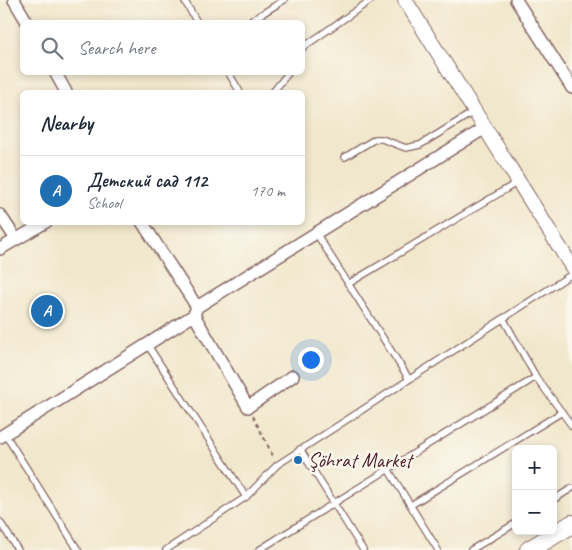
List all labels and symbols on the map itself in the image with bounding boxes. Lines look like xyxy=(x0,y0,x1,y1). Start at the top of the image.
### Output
pin: A xyxy=(31,292,63,330)
your location xyxy=(298,347,324,373)
place label: Şöhrat Market xyxy=(308,448,415,473)
marker: Şöhrat Market xyxy=(292,454,304,466)

